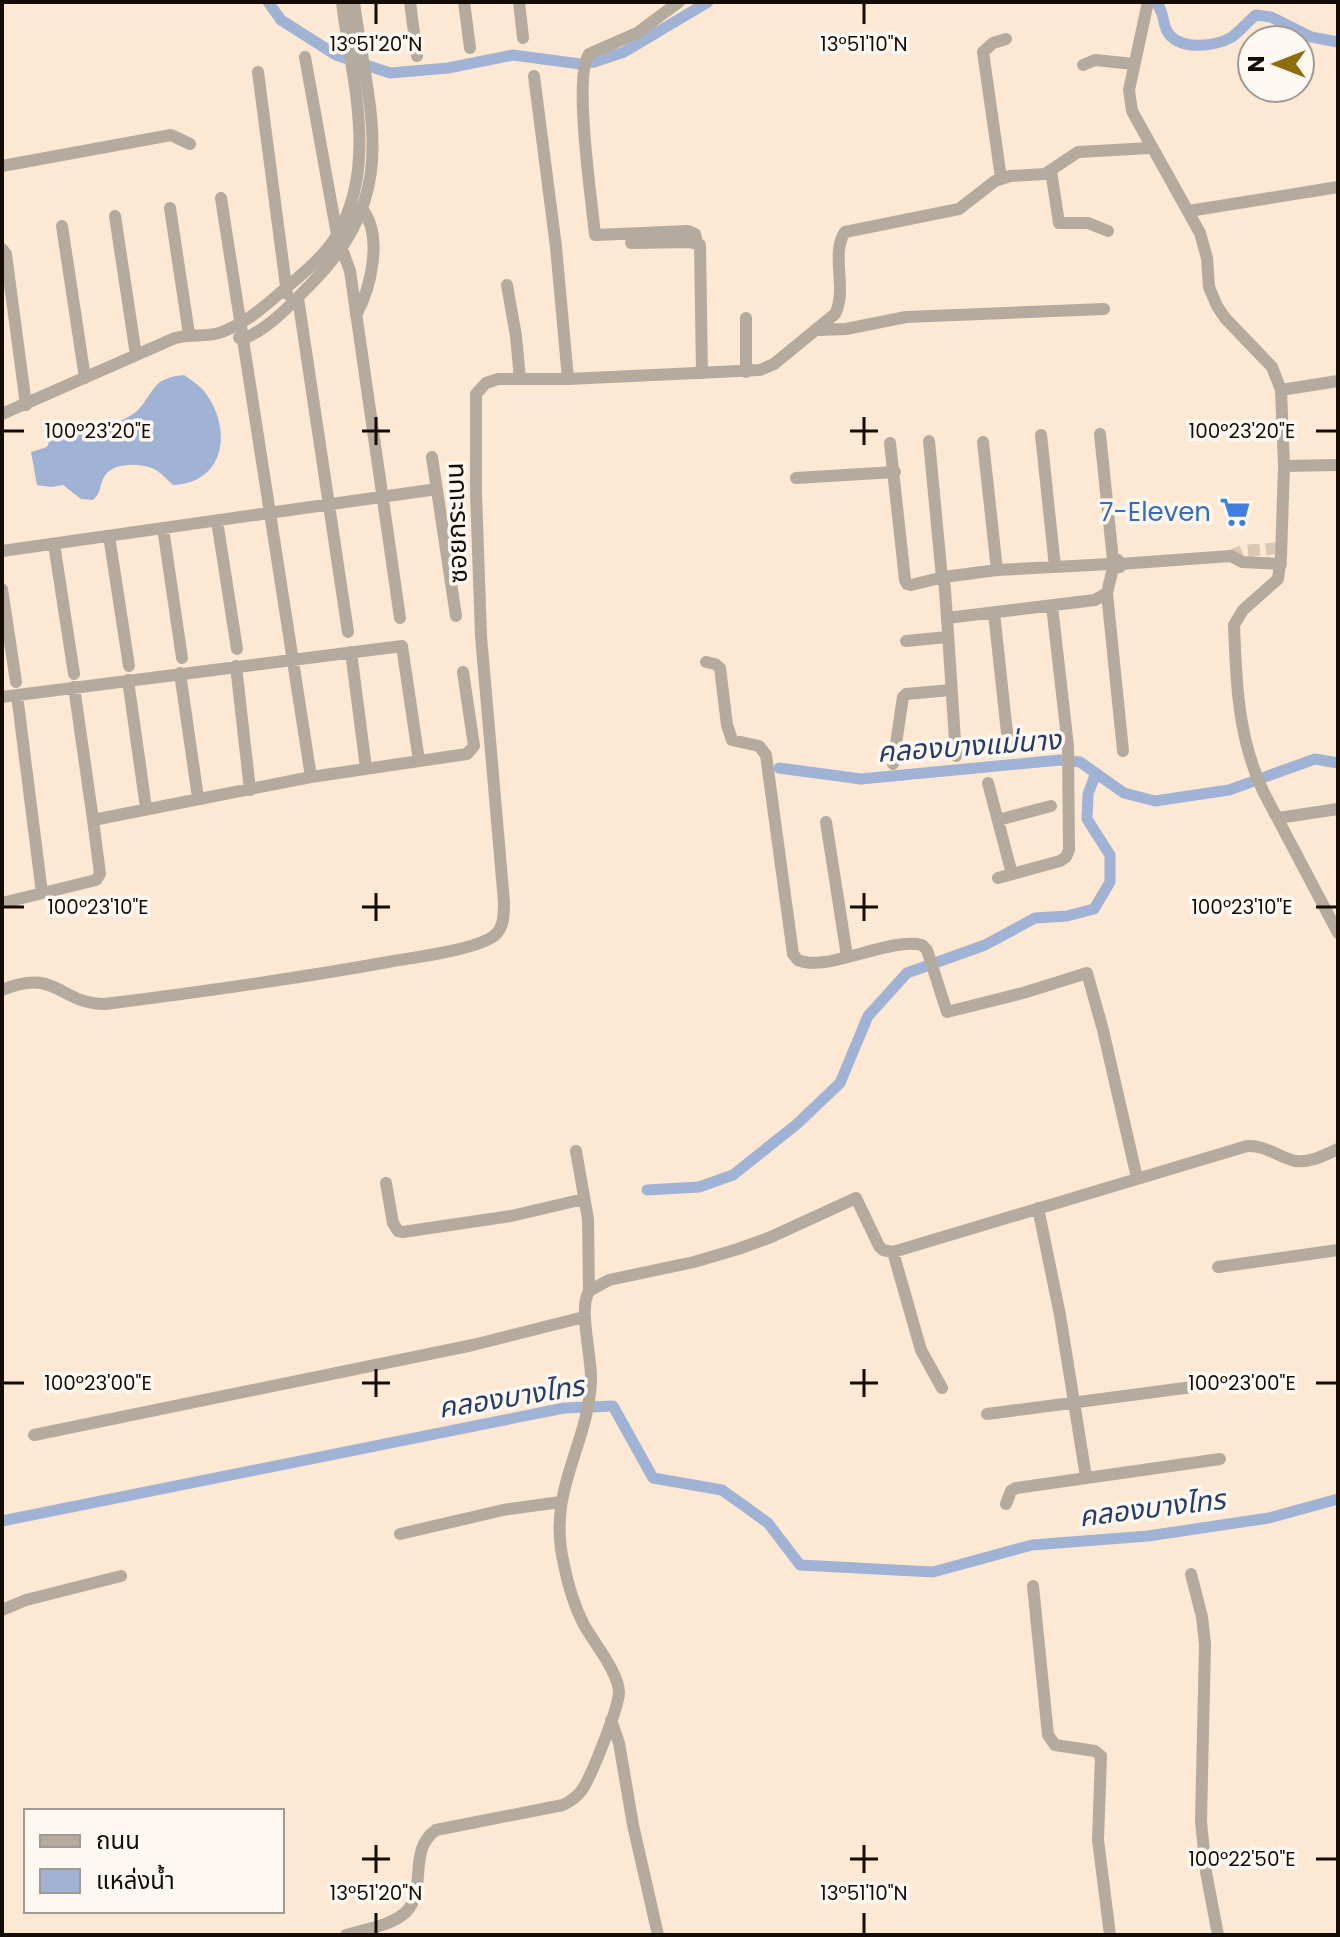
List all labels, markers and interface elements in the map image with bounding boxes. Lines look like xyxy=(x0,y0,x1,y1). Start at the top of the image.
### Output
north arrow xyxy=(1236,24,1316,104)
text: 13°51'20"N xyxy=(330,30,422,58)
text: 13°51'10"N xyxy=(820,30,908,58)
text: N xyxy=(1241,56,1272,72)
text: 100°23'20"E xyxy=(45,417,151,445)
text: 100°23'20"E xyxy=(1189,417,1295,445)
street label: ซอยกระเบน xyxy=(436,462,476,584)
place label: 7-Eleven xyxy=(1099,494,1211,530)
supermarket icon: 7-Eleven xyxy=(1218,495,1252,529)
water label: คลองบางแม่นาง xyxy=(876,720,1064,772)
text: 100°23'10"E xyxy=(47,893,149,921)
text: 100°23'10"E xyxy=(1191,893,1293,921)
water label: คลองบางไทร xyxy=(435,1366,589,1428)
text: 100°23'00"E xyxy=(44,1369,152,1397)
text: 100°23'00"E xyxy=(1188,1369,1296,1397)
water label: คลองบางไทร xyxy=(1077,1479,1230,1536)
legend xyxy=(24,1809,284,1913)
text: ถนน xyxy=(96,1824,140,1857)
text: 100°22'50"E xyxy=(1188,1845,1296,1873)
text: แหล่งน้ำ xyxy=(96,1864,175,1897)
text: 13°51'20"N xyxy=(330,1879,422,1907)
text: 13°51'10"N xyxy=(820,1879,908,1907)

